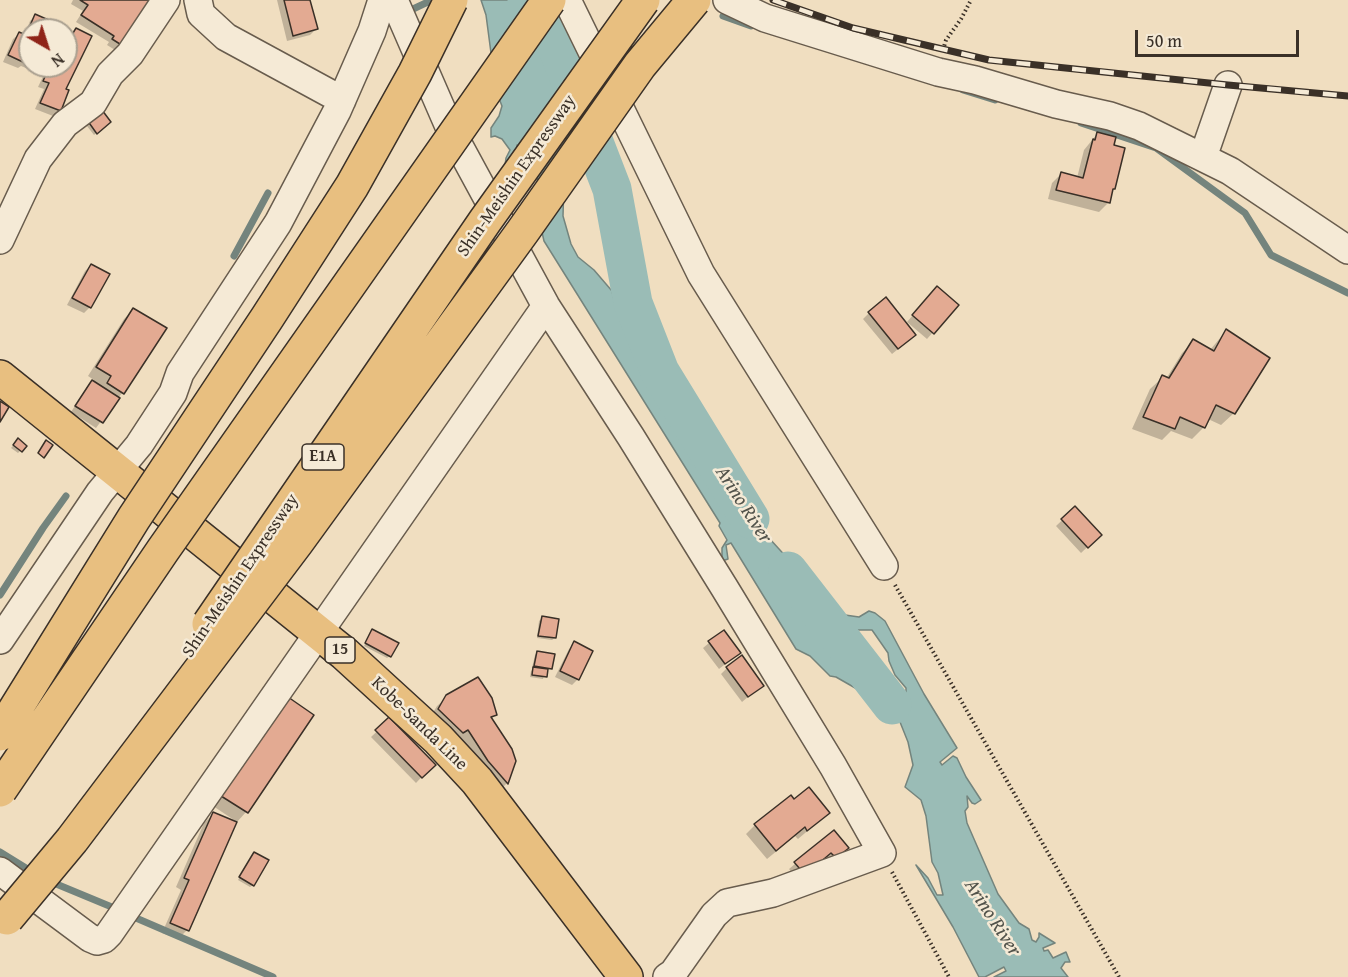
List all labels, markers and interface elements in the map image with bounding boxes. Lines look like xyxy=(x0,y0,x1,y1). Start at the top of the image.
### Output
north arrow xyxy=(18,18,78,78)
scale bar xyxy=(1138,18,1302,56)
text: 50 m xyxy=(1146,27,1182,54)
text: N xyxy=(46,48,70,73)
street label: Shin-Meishin Expressway xyxy=(453,91,581,261)
road number: E1A xyxy=(302,444,344,470)
water label: Arino River xyxy=(709,462,777,548)
street label: Shin-Meishin Expressway xyxy=(178,490,304,662)
road number: 15 xyxy=(325,637,355,663)
street label: Kobe-Sanda Line xyxy=(366,673,472,775)
water label: Arino River xyxy=(958,875,1026,961)

